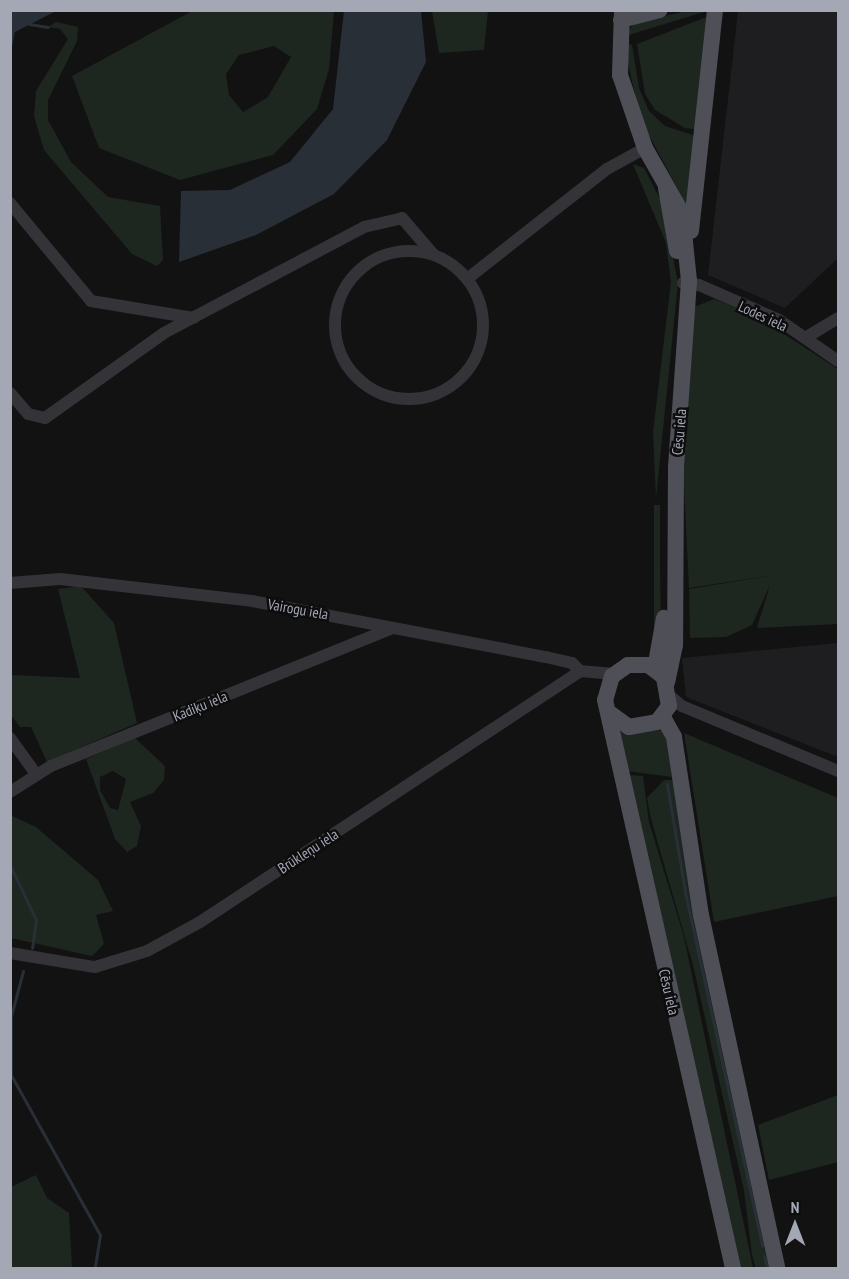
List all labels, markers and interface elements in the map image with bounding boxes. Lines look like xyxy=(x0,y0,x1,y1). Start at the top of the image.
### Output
street label: Lodes iela xyxy=(736,297,790,335)
street label: Cēsu iela xyxy=(668,408,690,456)
street label: Vairogu iela xyxy=(266,595,330,623)
street label: Kadiķu iela xyxy=(170,687,230,725)
street label: Brūkleņu iela xyxy=(274,825,342,877)
street label: Cēsu iela xyxy=(655,967,683,1017)
north arrow xyxy=(765,1195,825,1255)
text: N xyxy=(791,1197,799,1217)

